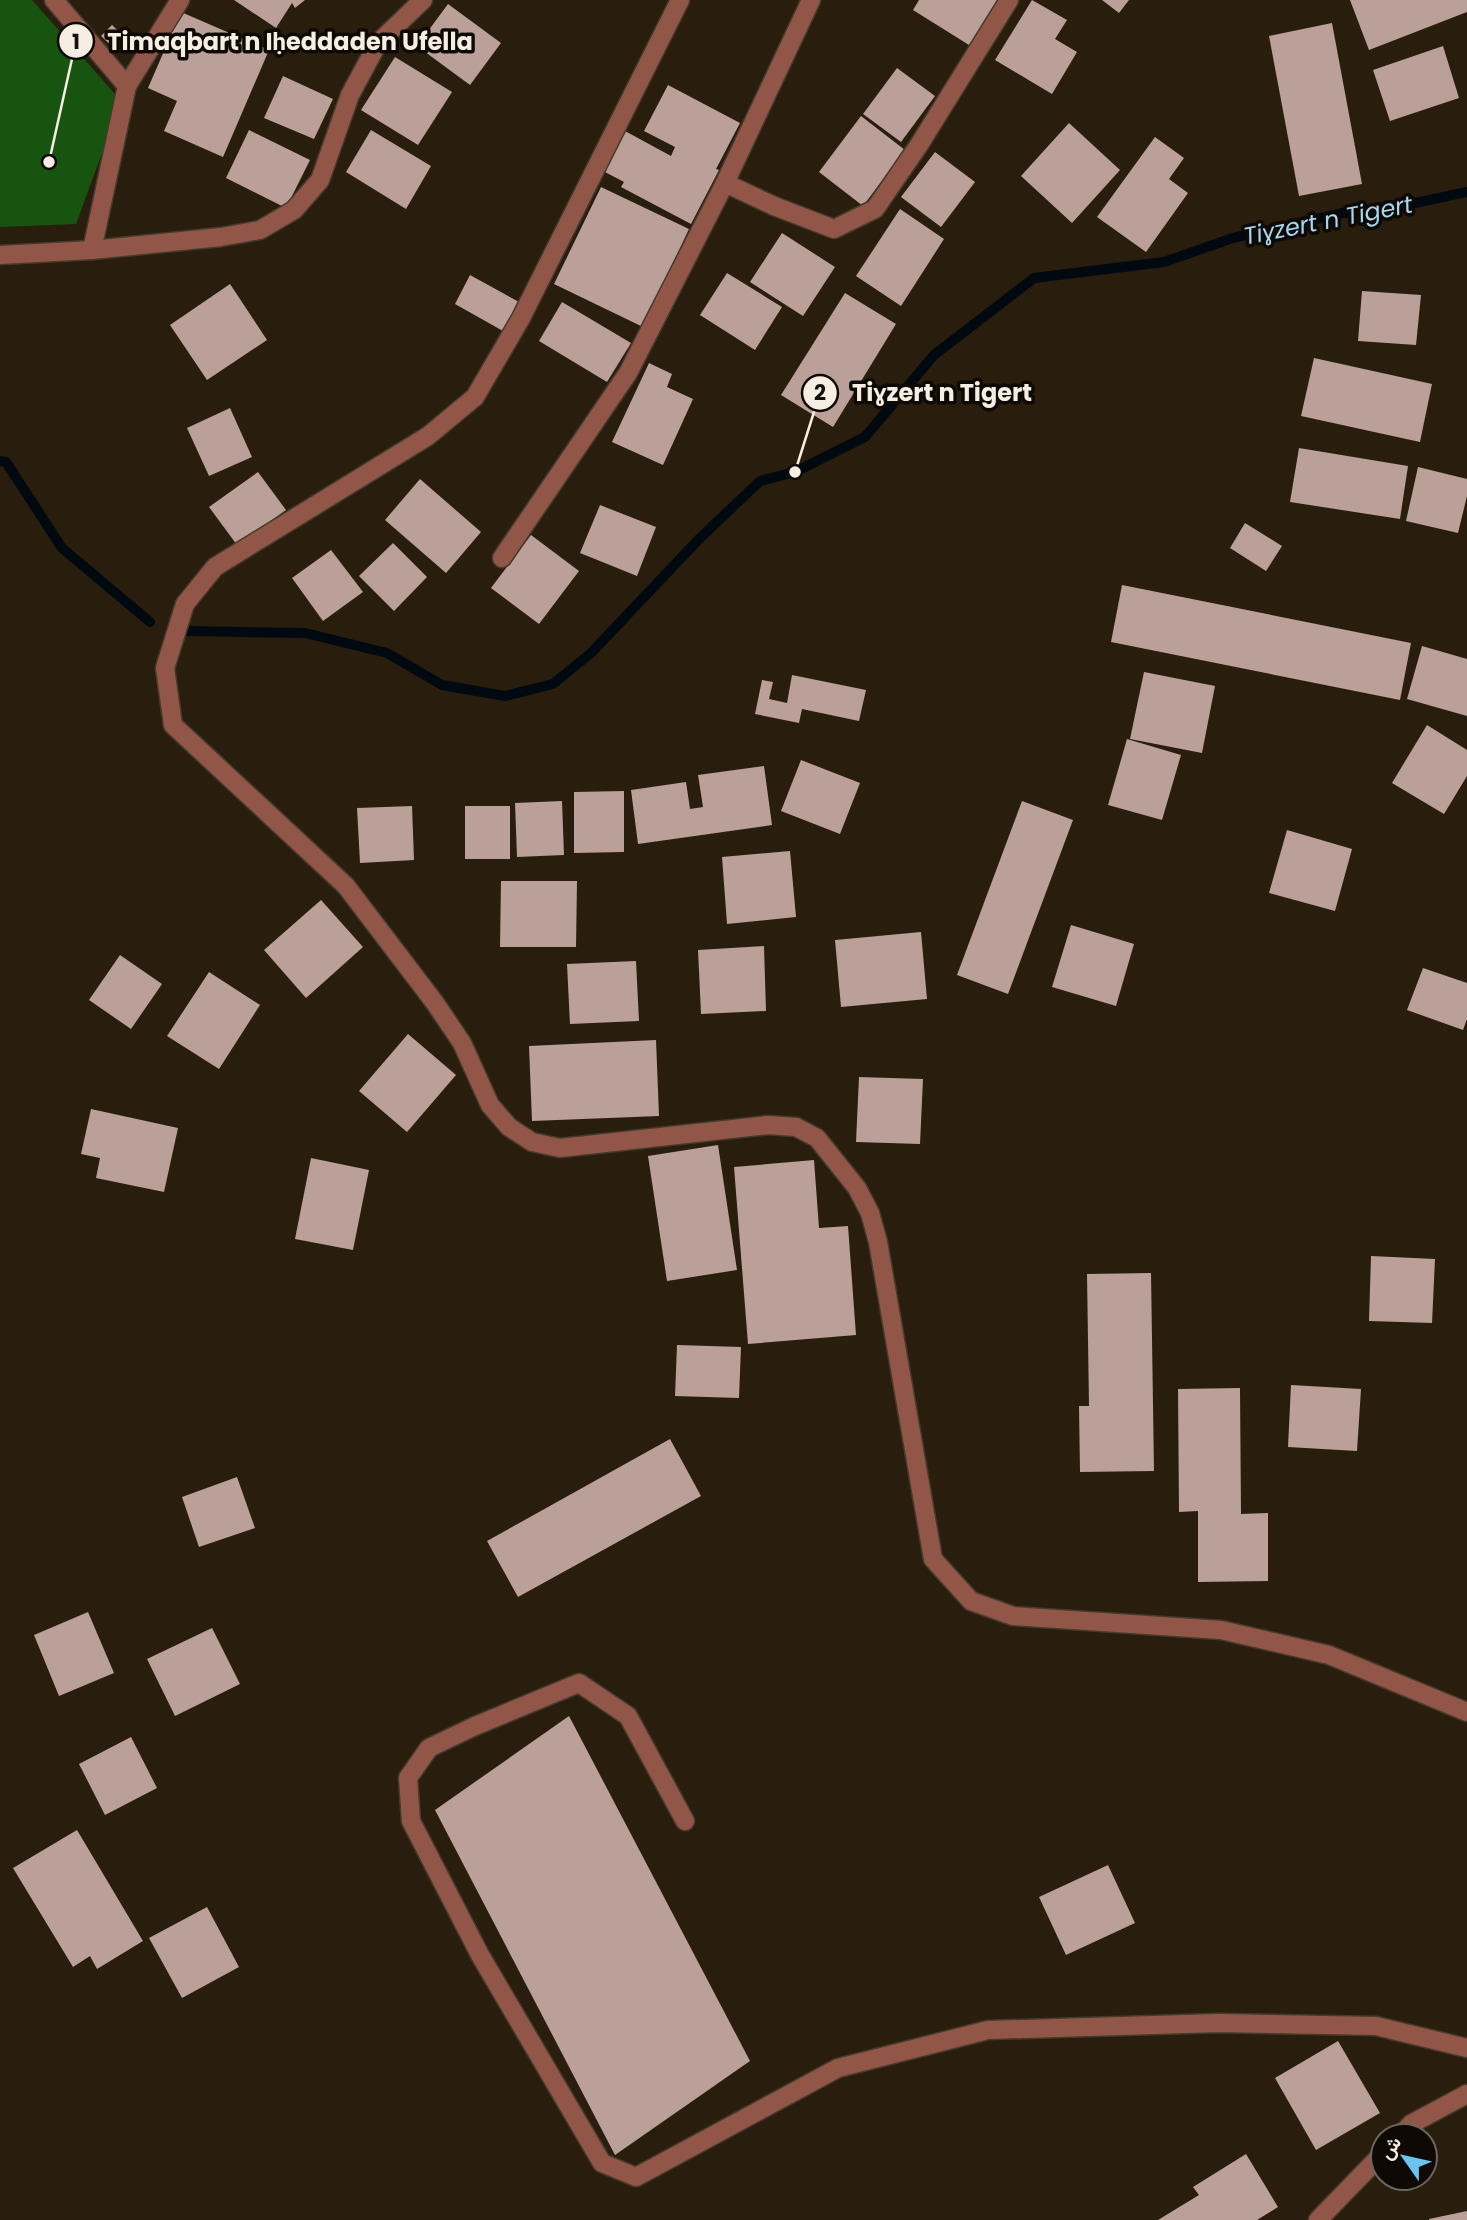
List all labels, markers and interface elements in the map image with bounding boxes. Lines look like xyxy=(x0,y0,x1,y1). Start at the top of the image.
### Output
callout: Timaqbart n Iḥeddaden Ufella xyxy=(58,19,487,64)
text: Timaqbart n Iḥeddaden Ufella xyxy=(107,25,473,58)
text: 1 xyxy=(72,27,80,56)
water label: Tiɣzert n Tigert xyxy=(1241,187,1417,253)
callout: Tiɣzert n Tigert xyxy=(803,371,1046,416)
text: Tiɣzert n Tigert xyxy=(852,376,1032,409)
text: 2 xyxy=(814,378,826,407)
north arrow xyxy=(1369,2122,1439,2192)
text: ش xyxy=(1373,2131,1408,2165)

